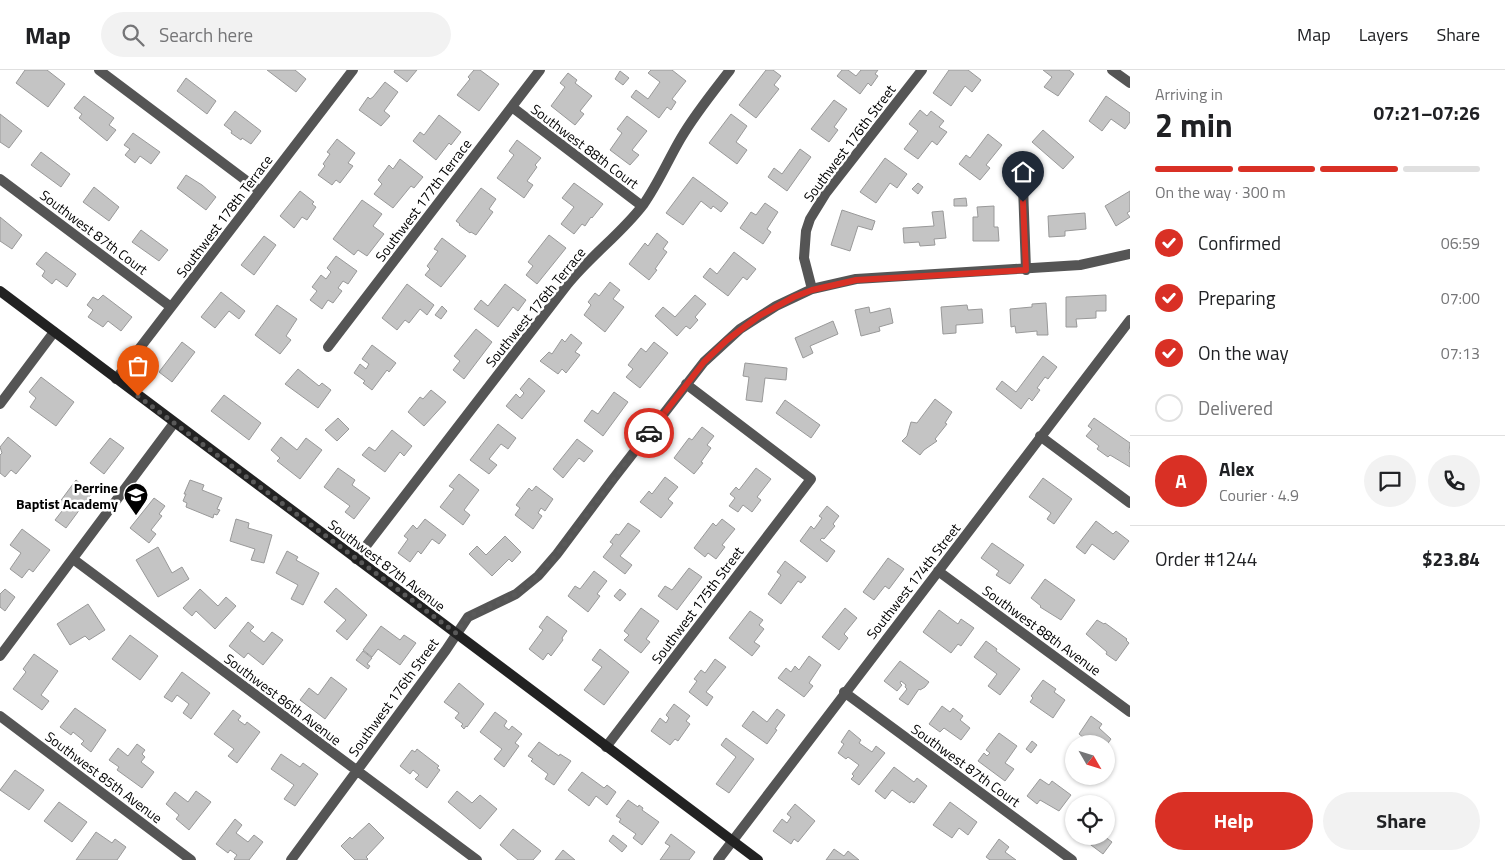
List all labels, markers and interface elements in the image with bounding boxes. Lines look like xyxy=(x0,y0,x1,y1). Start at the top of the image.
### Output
search box xyxy=(101,12,451,57)
text: Map xyxy=(25,17,71,53)
text: Search here xyxy=(159,20,253,49)
icon: search xyxy=(119,21,147,49)
text: Map xyxy=(1297,21,1331,48)
text: Layers xyxy=(1359,21,1408,48)
text: Share xyxy=(1436,21,1480,48)
street label: Southwest 176th Street xyxy=(798,80,900,206)
text: Arriving in xyxy=(1155,82,1223,106)
street label: Southwest 88th Court xyxy=(527,98,643,194)
text: 07:21–07:26 xyxy=(1373,98,1480,127)
text: 2 min xyxy=(1155,101,1233,149)
street label: Southwest 177th Terrace xyxy=(370,134,476,266)
street label: Southwest 178th Terrace xyxy=(171,150,277,282)
pin xyxy=(1002,151,1044,202)
icon: home xyxy=(1009,158,1037,186)
text: On the way · 300 m xyxy=(1155,180,1286,204)
street label: Southwest 87th Court xyxy=(36,184,152,280)
text: Confirmed xyxy=(1198,228,1281,257)
icon: check xyxy=(1155,229,1183,257)
text: 06:59 xyxy=(1441,231,1480,255)
street label: Southwest 176th Terrace xyxy=(480,243,590,371)
text: Preparing xyxy=(1198,283,1275,312)
icon: check xyxy=(1155,284,1183,312)
text: 07:00 xyxy=(1441,286,1480,310)
text: On the way xyxy=(1198,338,1289,367)
icon: check xyxy=(1155,339,1183,367)
text: 07:13 xyxy=(1441,341,1480,365)
pin xyxy=(117,345,159,396)
icon: bag xyxy=(124,352,152,380)
text: Delivered xyxy=(1198,393,1273,422)
courier xyxy=(624,408,674,458)
icon: car xyxy=(635,419,663,447)
text: Alex xyxy=(1219,454,1254,483)
button: chat xyxy=(1364,455,1416,507)
button: phone xyxy=(1428,455,1480,507)
text: A xyxy=(1175,466,1187,495)
place label: Perrine Baptist Academy xyxy=(16,477,118,514)
school or university icon: Perrine Baptist Academy xyxy=(123,482,149,516)
text: Courier · 4.9 xyxy=(1219,483,1299,507)
street label: Southwest 87th Avenue xyxy=(324,514,450,616)
street label: Southwest 174th Street xyxy=(861,518,965,643)
street label: Southwest 175th Street xyxy=(646,542,748,668)
text: Order #1244 xyxy=(1155,544,1257,573)
text: $23.84 xyxy=(1422,544,1480,573)
street label: Southwest 88th Avenue xyxy=(978,580,1106,680)
street label: Southwest 176th Street xyxy=(343,633,443,761)
street label: Southwest 86th Avenue xyxy=(220,648,346,750)
street label: Southwest 87th Court xyxy=(907,718,1025,812)
street label: Southwest 85th Avenue xyxy=(41,726,167,828)
north arrow xyxy=(1065,735,1115,785)
map controls xyxy=(1065,735,1115,845)
button: Help xyxy=(1155,792,1313,850)
button: Share xyxy=(1323,792,1480,850)
button: locate xyxy=(1065,795,1115,845)

